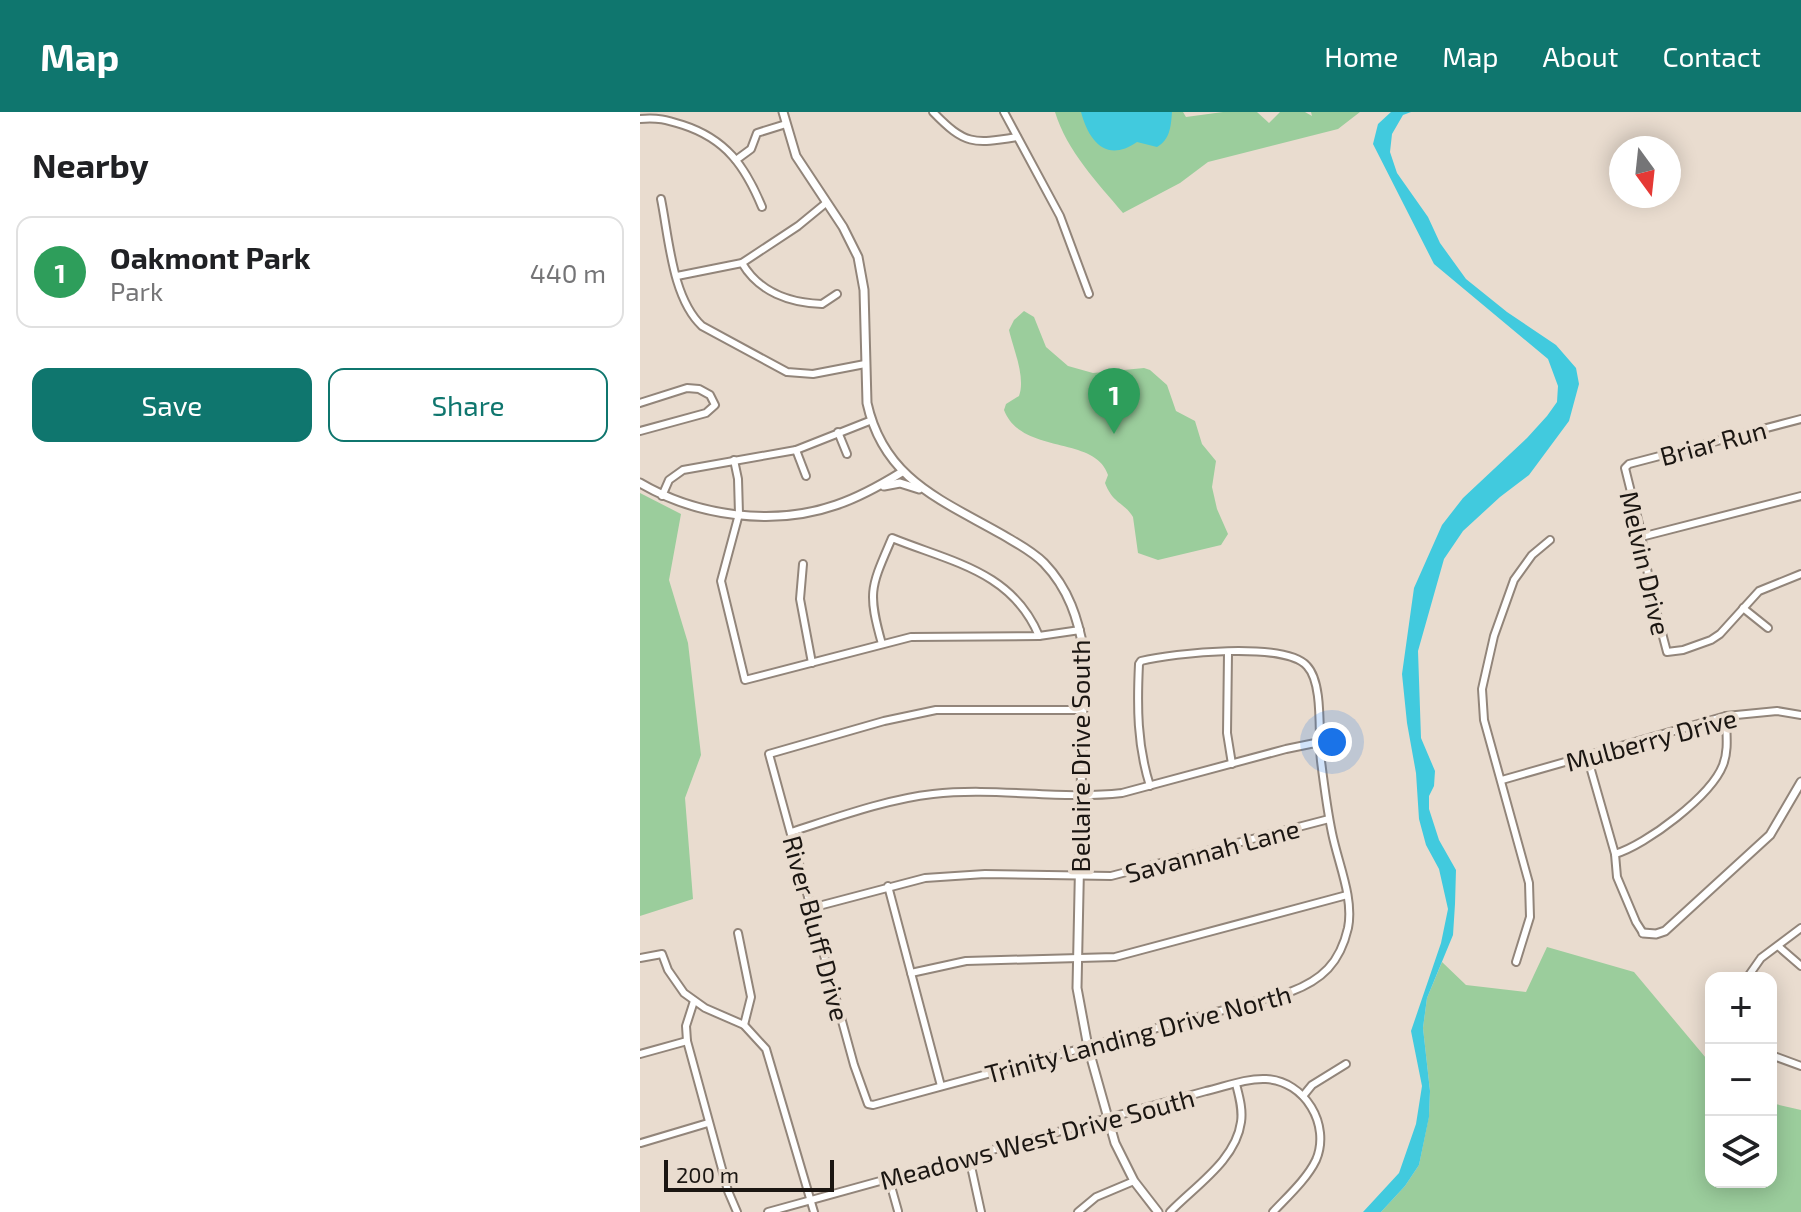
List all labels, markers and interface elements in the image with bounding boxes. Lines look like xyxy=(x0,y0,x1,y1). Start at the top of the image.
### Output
text: Map xyxy=(40,33,119,79)
text: Home xyxy=(1324,39,1398,73)
text: Map xyxy=(1442,39,1499,73)
text: About xyxy=(1543,39,1618,73)
text: Contact xyxy=(1662,39,1761,73)
north arrow xyxy=(1609,136,1681,208)
text: Nearby xyxy=(32,144,149,185)
text: Oakmont Park xyxy=(110,239,311,275)
text: 1 xyxy=(54,257,66,288)
text: 440 m xyxy=(530,257,606,288)
text: Park xyxy=(110,275,163,306)
button: Save xyxy=(32,368,312,442)
button: Share xyxy=(328,368,608,442)
pin: 1 xyxy=(1088,368,1140,434)
street label: Briar Run xyxy=(1656,413,1770,471)
street label: Melvin Drive xyxy=(1614,488,1678,638)
street label: Bellaire Drive South xyxy=(1064,640,1095,872)
street label: Mulberry Drive xyxy=(1562,701,1740,777)
your location xyxy=(1312,722,1352,762)
street label: Savannah Lane xyxy=(1122,812,1302,888)
street label: River Bluff Drive xyxy=(777,832,857,1024)
map controls xyxy=(1705,972,1777,1188)
button: + xyxy=(1705,972,1777,1044)
street label: Trinity Landing Drive North xyxy=(982,977,1294,1089)
button: − xyxy=(1705,1044,1777,1116)
street label: Meadows West Drive South xyxy=(876,1081,1198,1195)
button: layers xyxy=(1705,1116,1777,1188)
scale bar xyxy=(664,1156,834,1192)
text: 200 m xyxy=(676,1161,739,1187)

